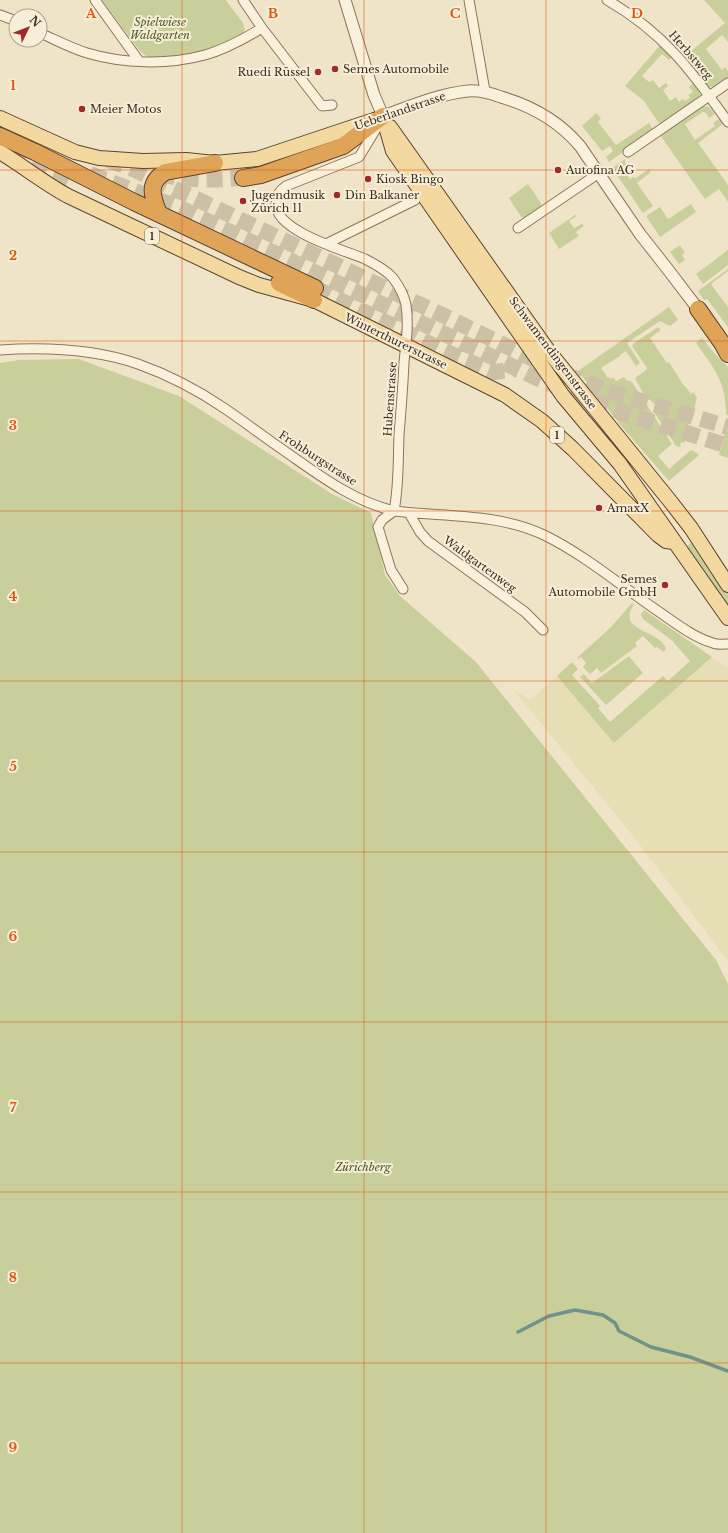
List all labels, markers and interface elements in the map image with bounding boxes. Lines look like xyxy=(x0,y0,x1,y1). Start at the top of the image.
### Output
text: A xyxy=(85,5,97,22)
text: B xyxy=(268,5,278,22)
text: C xyxy=(450,5,461,22)
text: D xyxy=(631,5,643,22)
north arrow xyxy=(8,8,48,48)
text: N xyxy=(27,13,44,30)
park label: Spielwiese Waldgarten xyxy=(130,15,190,42)
street label: Herbstweg xyxy=(666,28,716,82)
place label: Semes Automobile xyxy=(343,62,449,76)
marker: Semes Automobile xyxy=(330,64,340,74)
place label: Ruedi Rüssel xyxy=(237,65,310,79)
marker: Ruedi Rüssel xyxy=(313,67,323,77)
text: 1 xyxy=(10,77,16,94)
street label: Ueberlandstrasse xyxy=(353,89,447,133)
place label: Meier Motos xyxy=(90,102,161,116)
marker: Meier Motos xyxy=(77,104,87,114)
place label: Autofina AG xyxy=(565,163,635,177)
marker: Autofina AG xyxy=(553,165,563,175)
place label: Kiosk Bingo xyxy=(376,172,444,186)
marker: Kiosk Bingo xyxy=(363,174,373,184)
place label: Jugendmusik Zürich 11 xyxy=(249,188,325,215)
place label: Din Balkaner xyxy=(345,188,420,202)
marker: Din Balkaner xyxy=(332,190,342,200)
marker: Jugendmusik Zürich 11 xyxy=(238,196,248,206)
road number: 1 xyxy=(145,228,159,244)
text: 2 xyxy=(9,247,17,264)
street label: Schwamendingenstrasse xyxy=(506,294,600,412)
street label: Winterthurerstrasse xyxy=(341,310,450,372)
street label: Hubenstrasse xyxy=(380,361,400,437)
text: 3 xyxy=(9,417,17,434)
road number: 1 xyxy=(550,427,564,443)
street label: Frohburgstrasse xyxy=(276,428,360,488)
place label: AmaxX xyxy=(606,501,650,515)
marker: AmaxX xyxy=(594,503,604,513)
street label: Waldgartenweg xyxy=(440,532,520,595)
place label: Semes Automobile GmbH xyxy=(547,572,657,599)
marker: Semes Automobile GmbH xyxy=(660,580,670,590)
text: 4 xyxy=(9,588,18,605)
text: 5 xyxy=(9,758,17,775)
text: 6 xyxy=(9,928,18,945)
text: 7 xyxy=(10,1099,17,1116)
park label: Zürichberg xyxy=(334,1160,392,1174)
text: 8 xyxy=(9,1269,17,1286)
text: 9 xyxy=(9,1439,18,1456)

